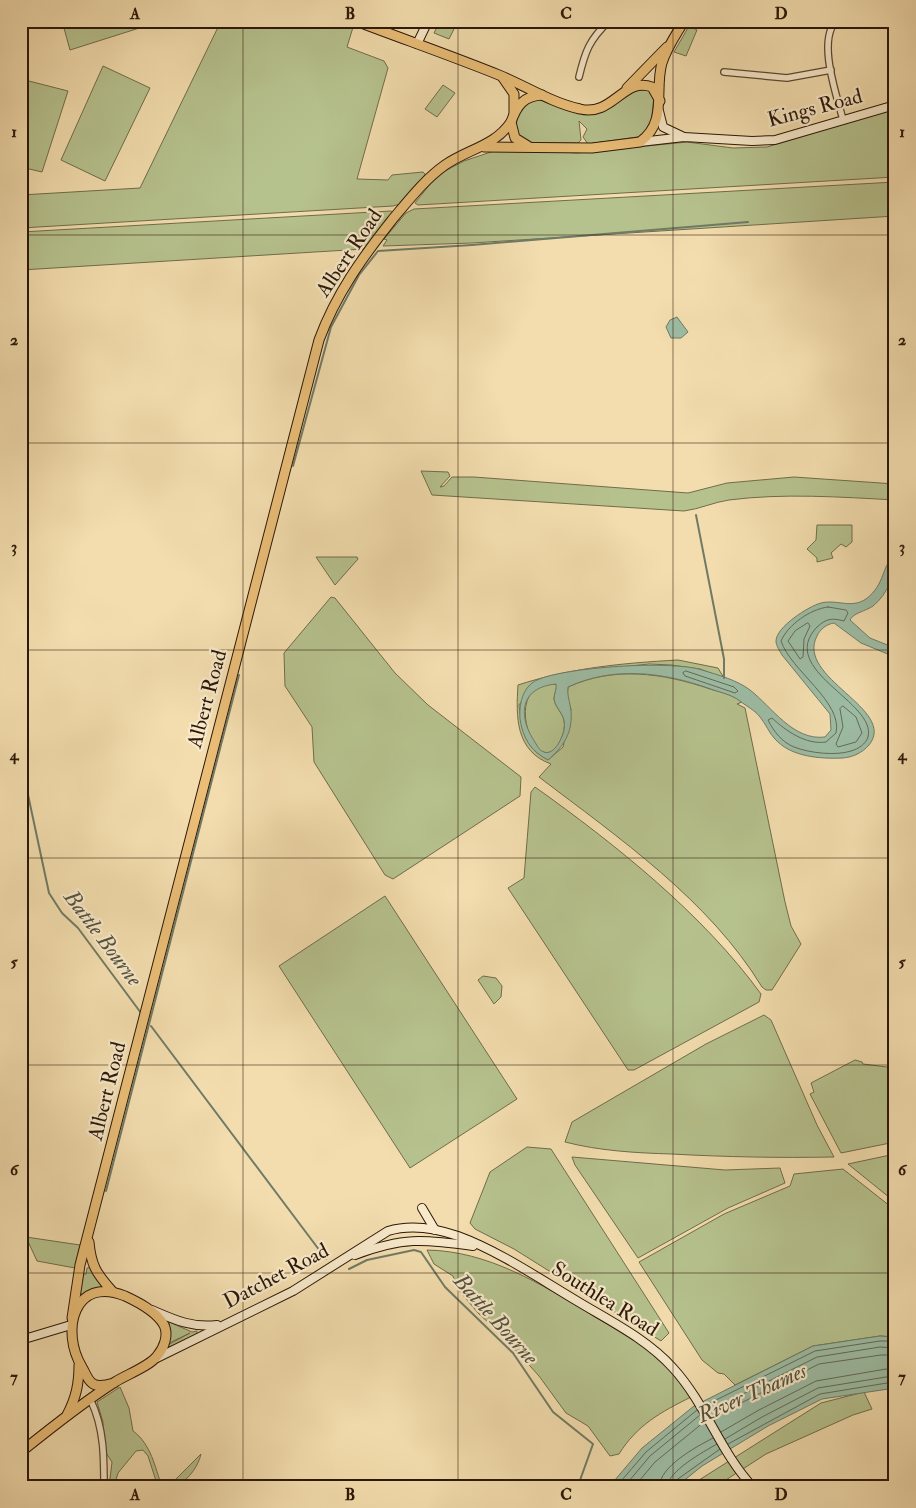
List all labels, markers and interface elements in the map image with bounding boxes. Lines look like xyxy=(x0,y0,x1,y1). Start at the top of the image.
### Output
text: A xyxy=(129,4,141,24)
text: B xyxy=(345,4,355,24)
text: C xyxy=(560,4,572,24)
text: D xyxy=(774,4,788,24)
street label: Kings Road xyxy=(765,82,866,134)
text: 1 xyxy=(11,122,17,142)
text: 1 xyxy=(899,122,905,142)
street label: Albert Road xyxy=(309,203,389,303)
text: 2 xyxy=(10,330,18,350)
text: 2 xyxy=(898,330,906,350)
text: 3 xyxy=(11,537,17,557)
text: 3 xyxy=(899,537,905,557)
street label: Albert Road xyxy=(181,646,233,752)
text: 4 xyxy=(9,745,20,765)
text: 4 xyxy=(897,745,908,765)
water label: Battle Bourne xyxy=(57,883,149,992)
text: 5 xyxy=(10,952,18,972)
text: 5 xyxy=(898,952,906,972)
street label: Albert Road xyxy=(81,1038,132,1144)
text: 6 xyxy=(10,1160,20,1180)
text: 6 xyxy=(898,1160,908,1180)
street label: Datchet Road xyxy=(219,1237,334,1315)
street label: Southlea Road xyxy=(546,1255,664,1343)
water label: Battle Bourne xyxy=(447,1267,545,1371)
water label: River Thames xyxy=(692,1356,812,1430)
text: 7 xyxy=(10,1367,18,1387)
text: 7 xyxy=(898,1367,906,1387)
text: A xyxy=(129,1485,141,1505)
text: B xyxy=(345,1485,355,1505)
text: C xyxy=(560,1485,572,1505)
text: D xyxy=(774,1485,788,1505)

